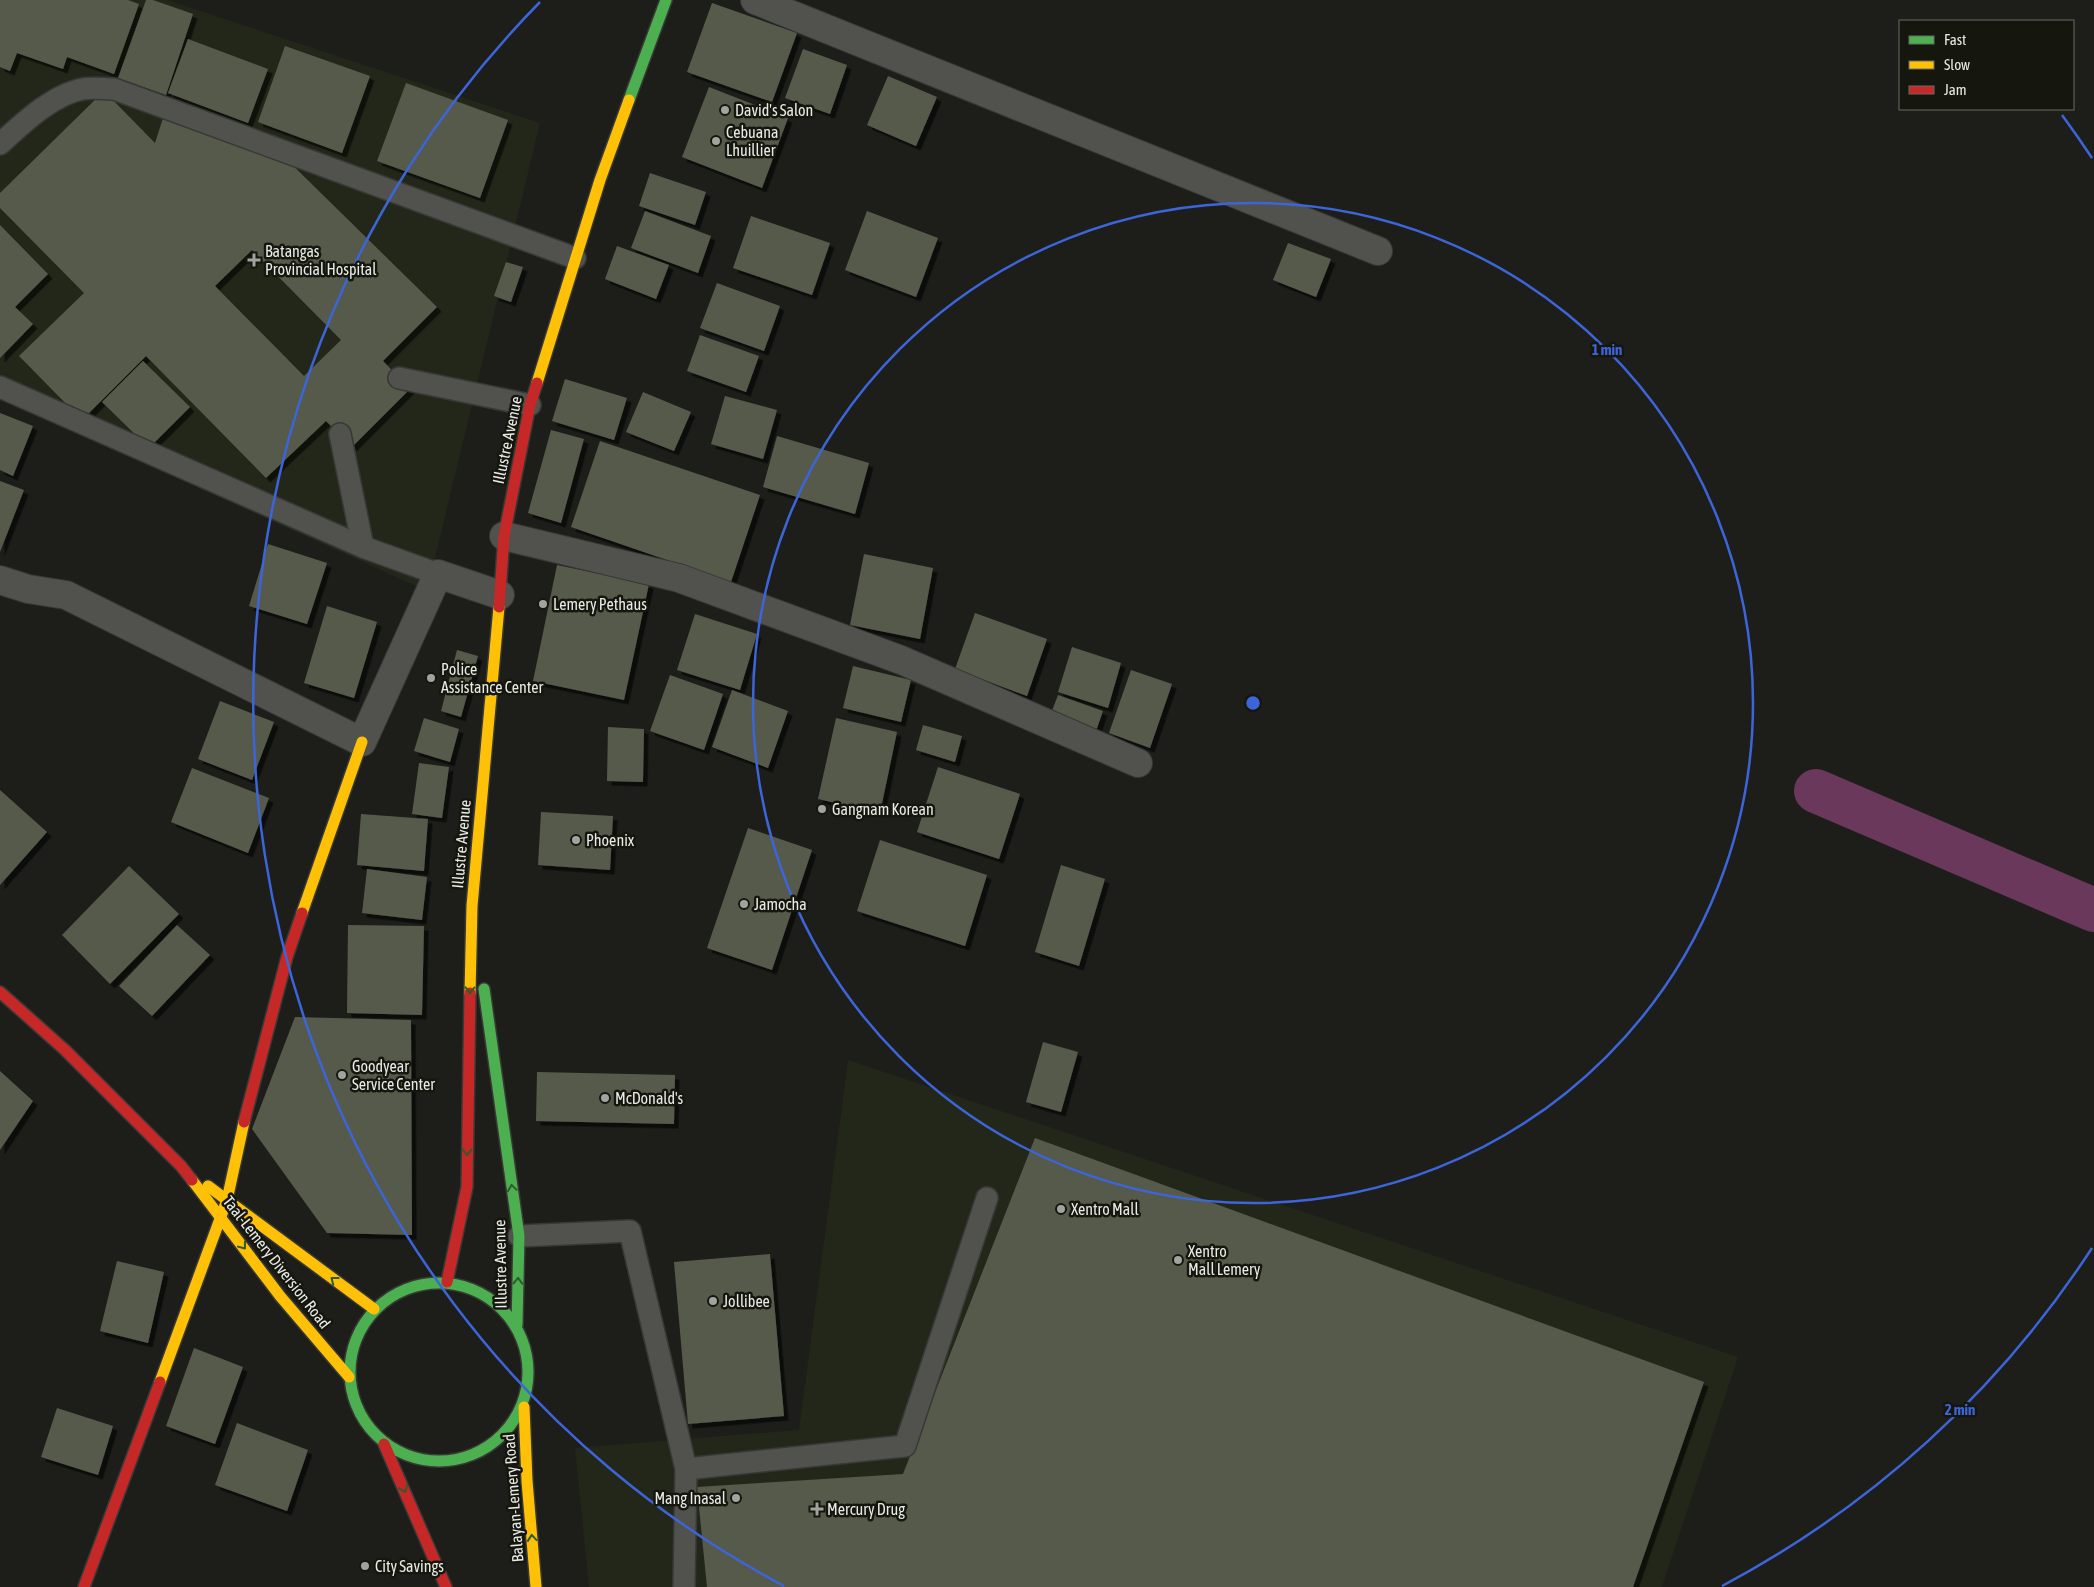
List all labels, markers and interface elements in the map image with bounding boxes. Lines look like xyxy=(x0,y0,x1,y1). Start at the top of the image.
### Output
legend xyxy=(1899,20,2074,110)
text: Fast xyxy=(1944,31,1966,48)
text: Slow xyxy=(1944,56,1970,73)
text: Jam xyxy=(1944,81,1967,98)
place label: David's Salon xyxy=(735,101,813,119)
marker: David's Salon xyxy=(719,104,731,116)
place label: Cebuana Lhuillier xyxy=(726,123,778,159)
marker: Cebuana Lhuillier xyxy=(710,135,722,147)
place label: Batangas Provincial Hospital xyxy=(265,242,377,279)
marker: Batangas Provincial Hospital xyxy=(247,253,261,267)
text: 1 min xyxy=(1592,341,1622,358)
street label: Illustre Avenue xyxy=(489,395,525,485)
place label: Lemery Pethaus xyxy=(553,595,647,614)
marker: Lemery Pethaus xyxy=(537,598,549,610)
place label: Police Assistance Center xyxy=(441,660,544,696)
marker: Police Assistance Center xyxy=(425,672,437,684)
centre of rings xyxy=(1244,694,1262,712)
street label: Illustre Avenue xyxy=(448,799,474,889)
place label: Gangnam Korean xyxy=(832,800,934,819)
marker: Gangnam Korean xyxy=(816,803,828,815)
place label: Phoenix xyxy=(586,831,635,849)
marker: Phoenix xyxy=(570,834,582,846)
place label: Jamocha xyxy=(754,895,807,913)
marker: Jamocha xyxy=(738,898,750,910)
one-way arrow xyxy=(465,986,475,994)
place label: Goodyear Service Center xyxy=(352,1057,435,1093)
marker: Goodyear Service Center xyxy=(336,1069,348,1081)
place label: McDonald's xyxy=(615,1089,684,1107)
marker: McDonald's xyxy=(599,1092,611,1104)
one-way arrow xyxy=(462,1148,472,1156)
one-way arrow xyxy=(507,1184,518,1192)
street label: Taal-Lemery Diversion Road xyxy=(219,1192,334,1332)
place label: Xentro Mall xyxy=(1071,1200,1139,1218)
marker: Xentro Mall xyxy=(1055,1203,1067,1215)
street label: Illustre Avenue xyxy=(490,1219,510,1309)
one-way arrow xyxy=(237,1240,246,1250)
place label: Xentro Mall Lemery xyxy=(1188,1242,1261,1279)
marker: Xentro Mall Lemery xyxy=(1172,1254,1184,1266)
one-way arrow xyxy=(512,1277,523,1285)
one-way arrow xyxy=(331,1278,340,1286)
place label: Jollibee xyxy=(723,1292,770,1310)
marker: Jollibee xyxy=(707,1295,719,1307)
text: 2 min xyxy=(1945,1401,1975,1418)
street label: Balayan-Lemery Road xyxy=(500,1433,527,1563)
one-way arrow xyxy=(397,1484,408,1493)
place label: Mang Inasal xyxy=(654,1489,727,1508)
marker: Mang Inasal xyxy=(730,1492,742,1504)
place label: Mercury Drug xyxy=(827,1500,905,1519)
marker: Mercury Drug xyxy=(811,1503,823,1515)
one-way arrow xyxy=(527,1534,538,1542)
place label: City Savings xyxy=(375,1557,444,1576)
marker: City Savings xyxy=(359,1560,371,1572)

